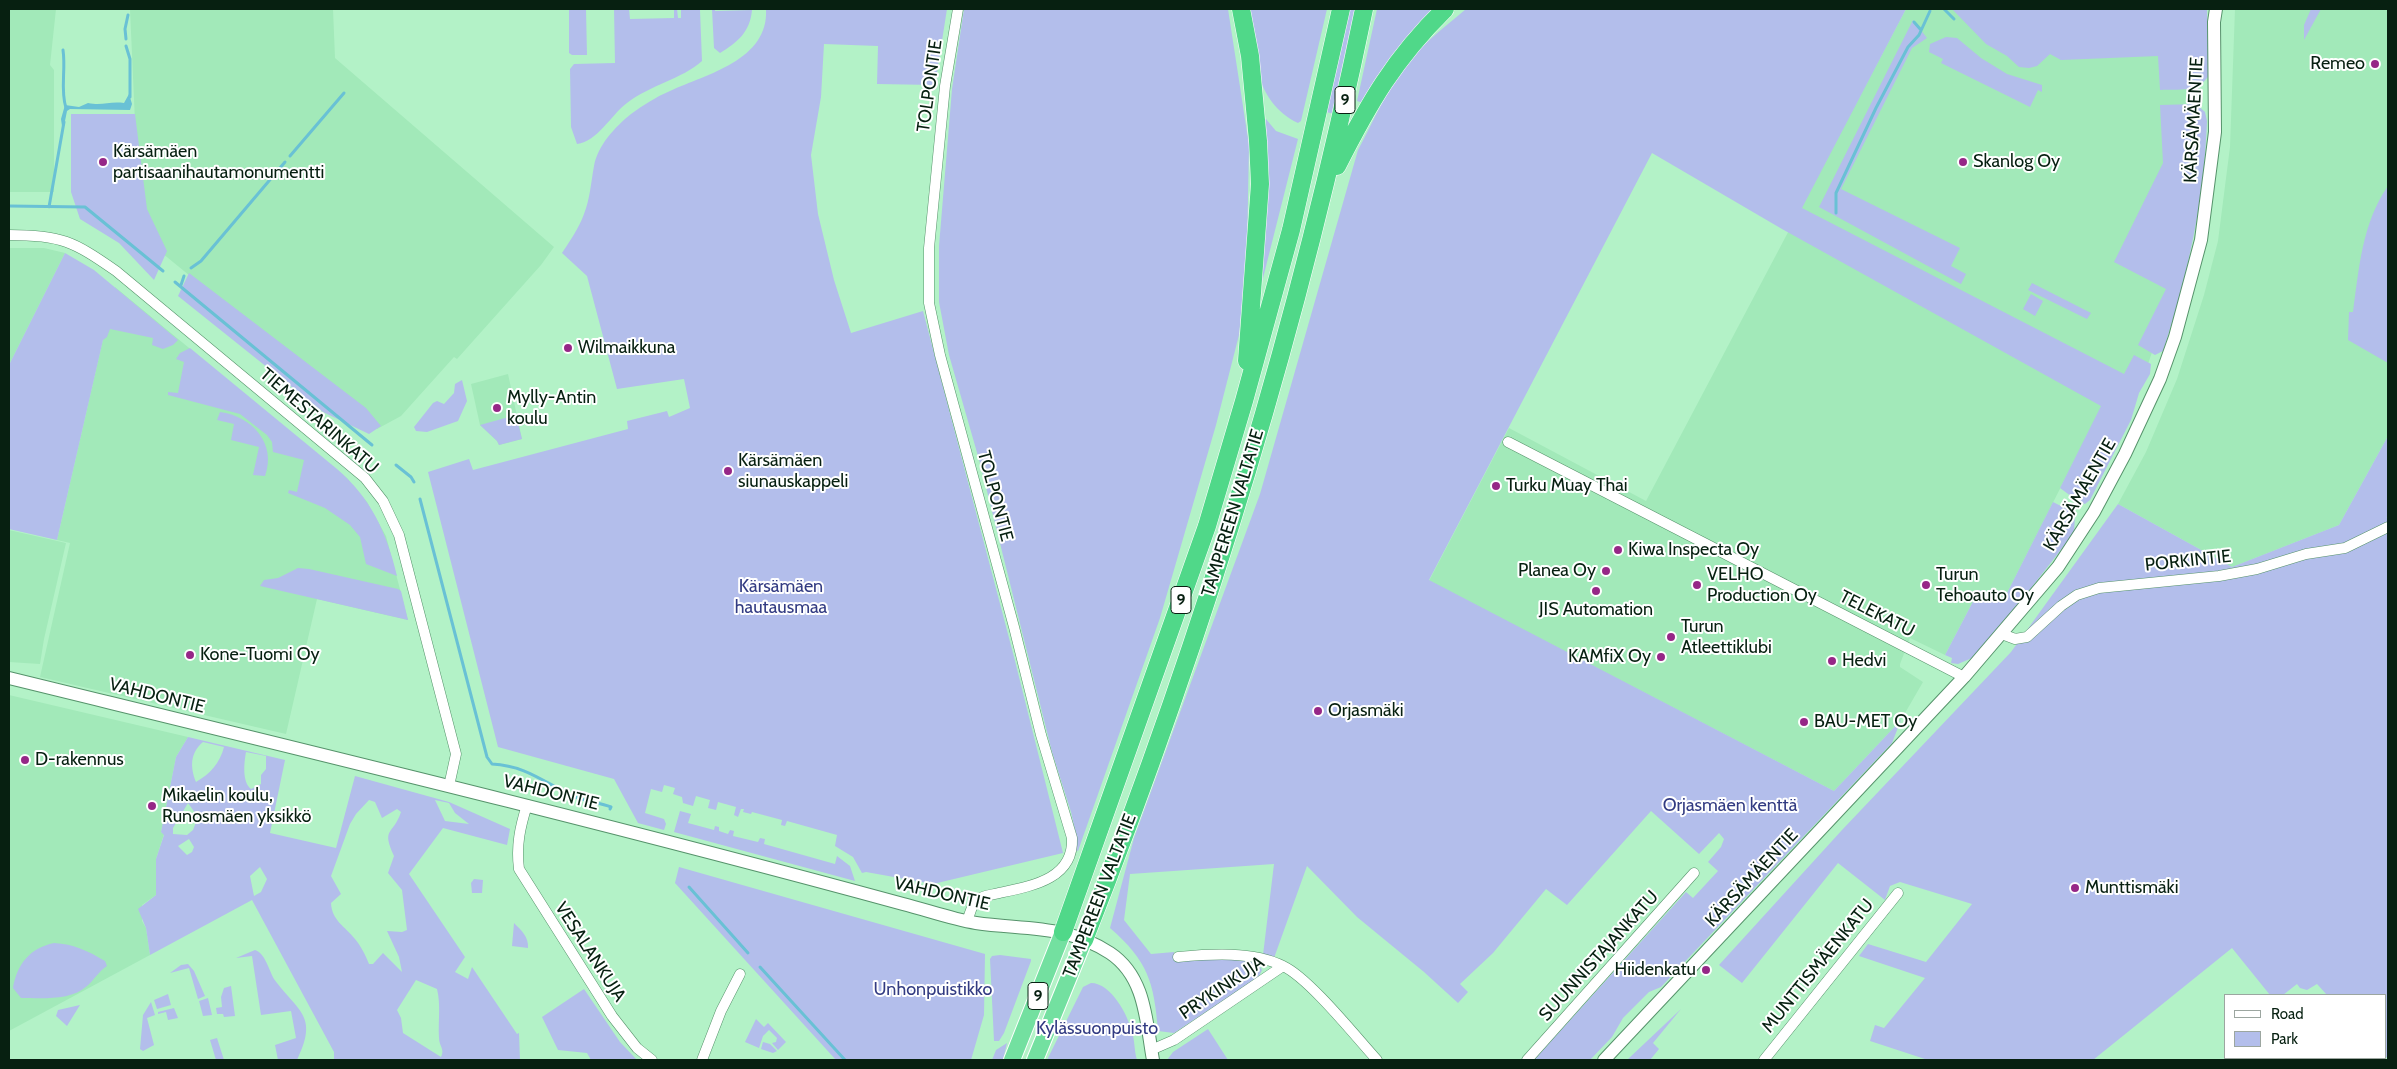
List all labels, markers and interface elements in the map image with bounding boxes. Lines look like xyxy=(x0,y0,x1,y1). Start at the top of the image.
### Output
street label: TOLPONTIE xyxy=(913,38,947,134)
place label: Remeo xyxy=(2310,53,2365,75)
street label: KÄRSÄMÄENTIE xyxy=(2180,56,2208,184)
marker: Remeo xyxy=(2369,58,2381,70)
road number: 9 xyxy=(1335,86,1355,114)
place label: Kärsämäen partisaanihautamonumentti xyxy=(113,141,324,183)
place label: Skanlog Oy xyxy=(1973,151,2060,173)
marker: Kärsämäen partisaanihautamonumentti xyxy=(97,156,109,168)
marker: Skanlog Oy xyxy=(1957,156,1969,168)
place label: Wilmaikkuna xyxy=(578,337,676,359)
marker: Wilmaikkuna xyxy=(562,342,574,354)
street label: TIEMESTARINKATU xyxy=(255,364,383,478)
place label: Mylly-Antin koulu xyxy=(507,387,596,429)
marker: Mylly-Antin koulu xyxy=(491,402,503,414)
street label: TAMPEREEN VALTATIE xyxy=(1197,427,1269,599)
street label: KÄRSÄMÄENTIE xyxy=(2039,435,2121,555)
street label: TOLPONTIE xyxy=(973,448,1017,544)
place label: Kärsämäen siunauskappeli xyxy=(738,450,848,492)
marker: Kärsämäen siunauskappeli xyxy=(722,465,734,477)
place label: Turku Muay Thai xyxy=(1506,475,1628,497)
marker: Turku Muay Thai xyxy=(1490,480,1502,492)
place label: Kiwa Inspecta Oy xyxy=(1628,539,1759,561)
marker: Kiwa Inspecta Oy xyxy=(1612,544,1624,556)
street label: PORKINTIE xyxy=(2144,546,2232,576)
place label: Planea Oy xyxy=(1518,560,1596,582)
place label: VELHO Production Oy xyxy=(1707,564,1817,606)
place label: Turun Tehoauto Oy xyxy=(1936,564,2034,606)
marker: Planea Oy xyxy=(1600,565,1612,577)
park label: Kärsämäen hautausmaa xyxy=(735,576,827,618)
marker: VELHO Production Oy xyxy=(1691,579,1703,591)
marker: Turun Tehoauto Oy xyxy=(1920,579,1932,591)
marker: JIS Automation xyxy=(1590,585,1602,597)
road number: 9 xyxy=(1171,586,1191,614)
street label: TELEKATU xyxy=(1836,586,1918,642)
place label: JIS Automation xyxy=(1539,599,1653,621)
place label: Turun Atleettiklubi xyxy=(1681,616,1772,659)
marker: Turun Atleettiklubi xyxy=(1665,631,1677,643)
place label: Kone-Tuomi Oy xyxy=(200,644,320,666)
place label: KAMfiX Oy xyxy=(1568,646,1651,668)
marker: Kone-Tuomi Oy xyxy=(184,649,196,661)
place label: Hedvi xyxy=(1842,650,1886,672)
marker: KAMfiX Oy xyxy=(1655,651,1667,663)
marker: Hedvi xyxy=(1826,655,1838,667)
street label: VAHDONTIE xyxy=(107,674,207,718)
place label: Orjasmäki xyxy=(1328,700,1404,722)
marker: Orjasmäki xyxy=(1312,705,1324,717)
place label: BAU-MET Oy xyxy=(1814,711,1917,733)
marker: BAU-MET Oy xyxy=(1798,716,1810,728)
place label: D-rakennus xyxy=(35,749,124,771)
marker: D-rakennus xyxy=(19,754,31,766)
street label: VAHDONTIE xyxy=(501,771,601,815)
place label: Mikaelin koulu, Runosmäen yksikkö xyxy=(162,785,311,828)
park label: Orjasmäen kenttä xyxy=(1663,795,1797,817)
marker: Mikaelin koulu, Runosmäen yksikkö xyxy=(146,800,158,812)
street label: TAMPEREEN VALTATIE xyxy=(1059,811,1141,981)
street label: KÄRSÄMÄENTIE xyxy=(1701,824,1803,932)
street label: VAHDONTIE xyxy=(892,872,992,916)
place label: Munttismäki xyxy=(2085,877,2178,899)
marker: Munttismäki xyxy=(2069,882,2081,894)
street label: SUUNNISTAJANKATU xyxy=(1535,886,1663,1026)
street label: MUNTTISMÄENKATU xyxy=(1757,895,1879,1037)
street label: VESALANKUJA xyxy=(550,898,630,1006)
street label: PRYKINKUJA xyxy=(1176,952,1268,1024)
place label: Hiidenkatu xyxy=(1615,959,1696,981)
marker: Hiidenkatu xyxy=(1700,964,1712,976)
park label: Unhonpuistikko xyxy=(874,979,992,1001)
road number: 9 xyxy=(1028,982,1048,1009)
legend xyxy=(2224,994,2387,1059)
text: Road xyxy=(2271,1005,2304,1023)
park label: Kylässuonpuisto xyxy=(1036,1018,1158,1040)
text: Park xyxy=(2271,1030,2298,1048)

